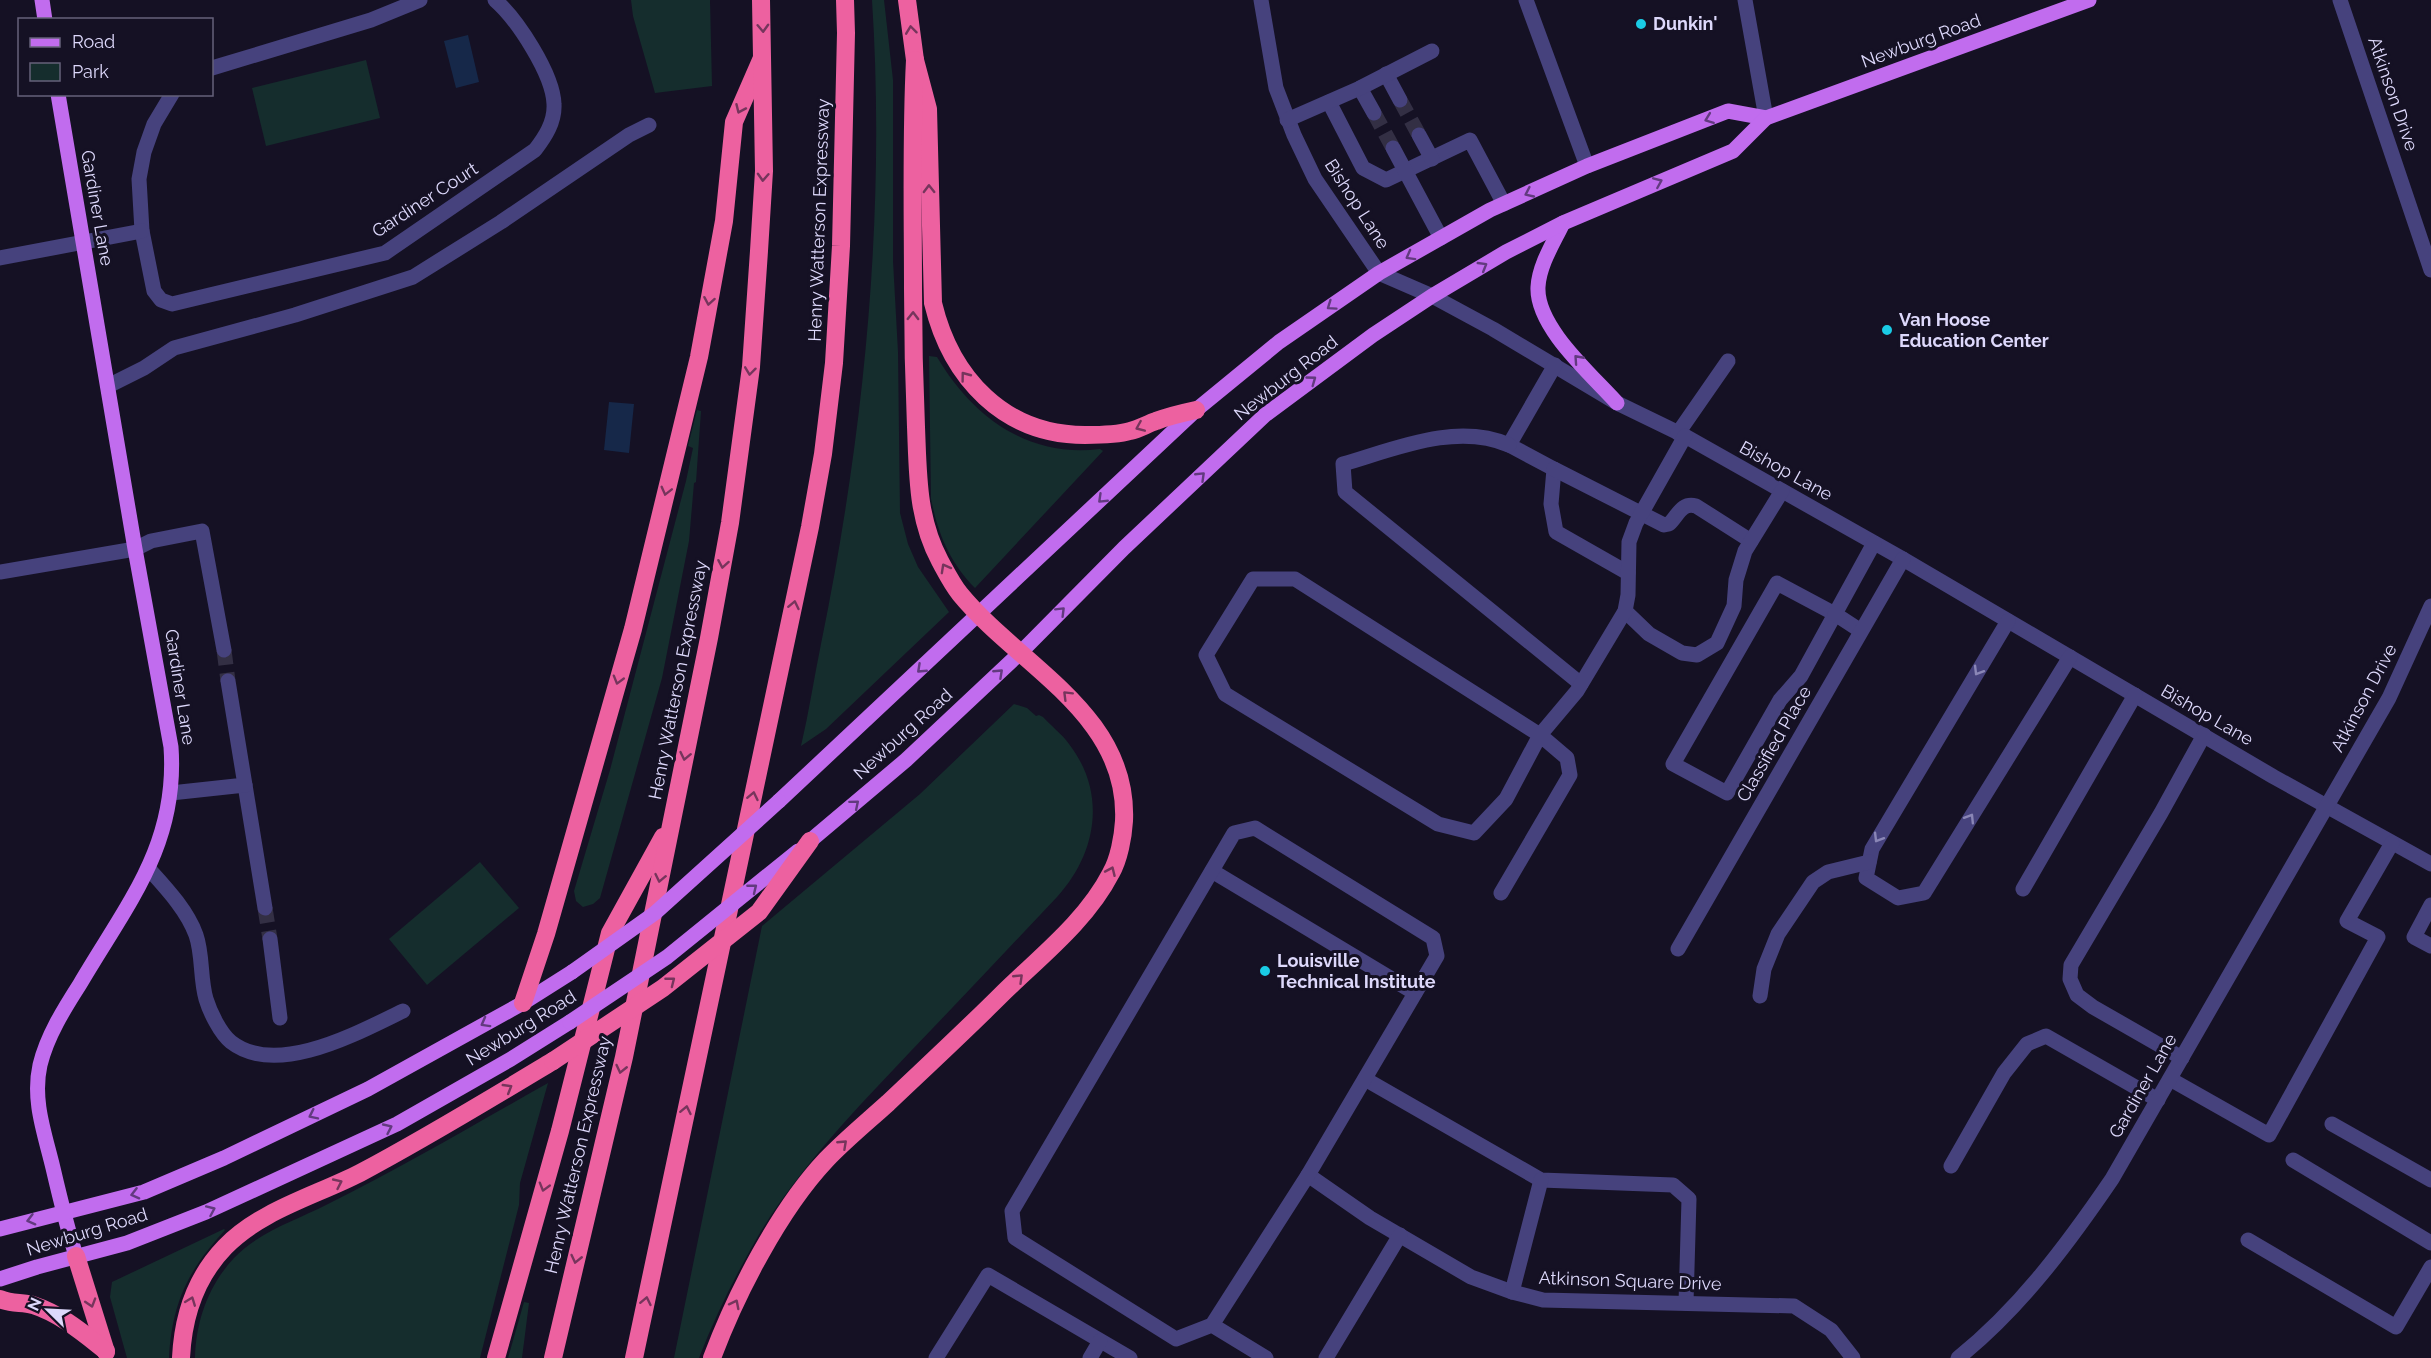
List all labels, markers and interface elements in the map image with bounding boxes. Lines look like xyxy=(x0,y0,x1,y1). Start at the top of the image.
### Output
street label: Newburg Road xyxy=(1858,9,1983,72)
place label: Dunkin' xyxy=(1653,13,1717,34)
marker: Dunkin' xyxy=(1634,17,1648,31)
legend xyxy=(18,18,213,96)
one-way arrow xyxy=(756,23,769,32)
one-way arrow xyxy=(905,25,918,34)
text: Road xyxy=(72,31,115,52)
street label: Atkinson Drive xyxy=(2364,34,2423,154)
text: Park xyxy=(72,61,109,82)
street label: Henry Watterson Expressway xyxy=(804,98,833,342)
one-way arrow xyxy=(735,102,747,113)
one-way arrow xyxy=(1704,111,1715,124)
street label: Gardiner Lane xyxy=(77,149,118,268)
street label: Bishop Lane xyxy=(1321,155,1394,253)
street label: Gardiner Court xyxy=(368,158,481,241)
one-way arrow xyxy=(757,172,770,181)
one-way arrow xyxy=(1652,178,1663,190)
one-way arrow xyxy=(923,184,936,193)
one-way arrow xyxy=(1524,185,1535,197)
one-way arrow xyxy=(1406,248,1417,260)
one-way arrow xyxy=(1477,262,1487,274)
one-way arrow xyxy=(703,295,716,305)
one-way arrow xyxy=(1327,299,1338,310)
place label: Van Hoose Education Center xyxy=(1899,309,2049,351)
one-way arrow xyxy=(907,311,919,320)
marker: Van Hoose Education Center xyxy=(1880,323,1894,337)
street label: Newburg Road xyxy=(1230,331,1342,424)
one-way arrow xyxy=(1574,355,1585,366)
one-way arrow xyxy=(744,367,757,376)
one-way arrow xyxy=(962,371,973,382)
one-way arrow xyxy=(1305,377,1316,388)
one-way arrow xyxy=(1135,420,1146,432)
street label: Bishop Lane xyxy=(1736,436,1837,505)
one-way arrow xyxy=(1195,472,1205,483)
one-way arrow xyxy=(661,486,674,496)
one-way arrow xyxy=(1098,492,1109,503)
street label: Henry Watterson Expressway xyxy=(644,558,711,801)
one-way arrow xyxy=(717,559,730,569)
one-way arrow xyxy=(941,564,952,575)
one-way arrow xyxy=(786,601,799,611)
one-way arrow xyxy=(1054,608,1065,618)
street label: Gardiner Lane xyxy=(161,628,200,747)
street label: Atkinson Drive xyxy=(2326,640,2401,755)
one-way arrow xyxy=(918,662,928,673)
one-way arrow xyxy=(1974,665,1985,675)
one-way arrow xyxy=(992,669,1003,680)
one-way arrow xyxy=(613,674,625,685)
street label: Bishop Lane xyxy=(2157,680,2257,750)
street label: Classified Place xyxy=(1732,682,1815,805)
street label: Newburg Road xyxy=(849,684,956,783)
one-way arrow xyxy=(1063,691,1073,702)
one-way arrow xyxy=(679,750,692,760)
one-way arrow xyxy=(746,791,759,801)
one-way arrow xyxy=(848,800,859,811)
one-way arrow xyxy=(1963,814,1975,824)
one-way arrow xyxy=(1874,832,1885,842)
one-way arrow xyxy=(1104,866,1116,877)
one-way arrow xyxy=(654,873,667,883)
one-way arrow xyxy=(746,884,757,895)
place label: Louisville Technical Institute xyxy=(1277,950,1436,992)
marker: Louisville Technical Institute xyxy=(1258,964,1272,978)
one-way arrow xyxy=(1012,974,1022,985)
one-way arrow xyxy=(664,977,675,988)
street label: Newburg Road xyxy=(462,985,579,1070)
one-way arrow xyxy=(481,1016,491,1028)
street label: Gardiner Lane xyxy=(2104,1030,2181,1142)
street label: Henry Watterson Expressway xyxy=(540,1034,615,1276)
one-way arrow xyxy=(615,1064,628,1074)
one-way arrow xyxy=(502,1083,512,1095)
one-way arrow xyxy=(679,1105,692,1115)
one-way arrow xyxy=(309,1108,320,1120)
one-way arrow xyxy=(381,1123,392,1135)
one-way arrow xyxy=(837,1140,847,1151)
one-way arrow xyxy=(332,1179,343,1191)
one-way arrow xyxy=(539,1182,551,1192)
one-way arrow xyxy=(130,1187,140,1200)
street label: Newburg Road xyxy=(24,1203,150,1260)
one-way arrow xyxy=(205,1205,216,1217)
one-way arrow xyxy=(26,1212,36,1225)
one-way arrow xyxy=(570,1254,583,1264)
street label: Atkinson Square Drive xyxy=(1538,1267,1722,1294)
north arrow xyxy=(18,1280,78,1340)
text: N xyxy=(24,1295,46,1314)
one-way arrow xyxy=(184,1296,196,1307)
one-way arrow xyxy=(639,1296,652,1306)
one-way arrow xyxy=(84,1297,96,1308)
one-way arrow xyxy=(727,1300,739,1311)

